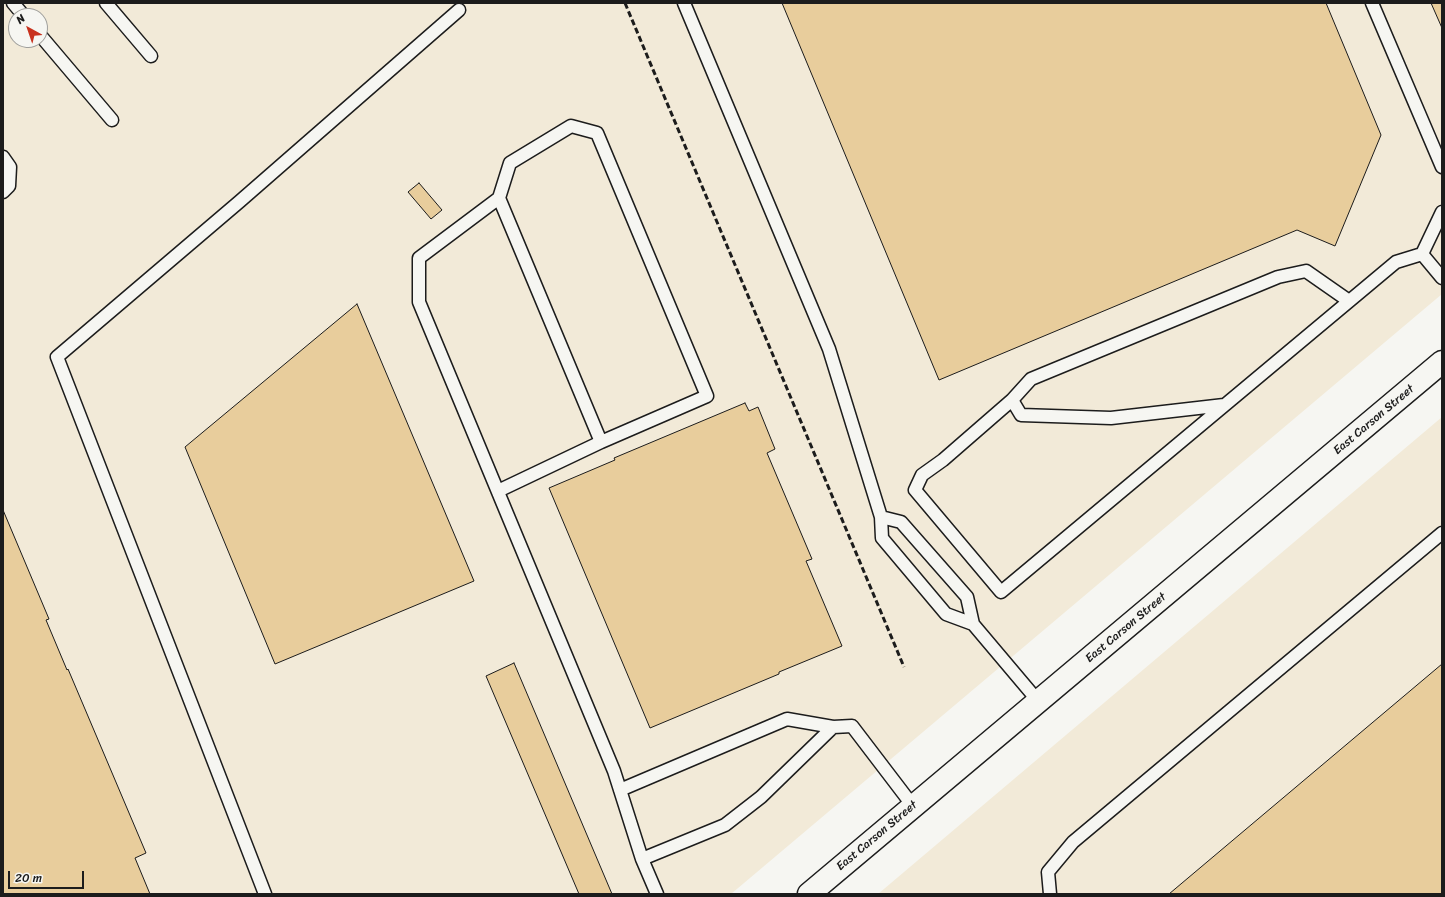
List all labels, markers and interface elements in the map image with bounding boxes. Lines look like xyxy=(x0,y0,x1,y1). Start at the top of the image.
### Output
north arrow xyxy=(8,8,48,48)
text: N xyxy=(12,9,30,29)
street label: East Carson Street xyxy=(1331,382,1417,458)
street label: East Carson Street xyxy=(1083,590,1169,666)
street label: East Carson Street xyxy=(834,798,920,874)
scale bar xyxy=(10,863,86,889)
text: 20 m xyxy=(15,867,42,889)

